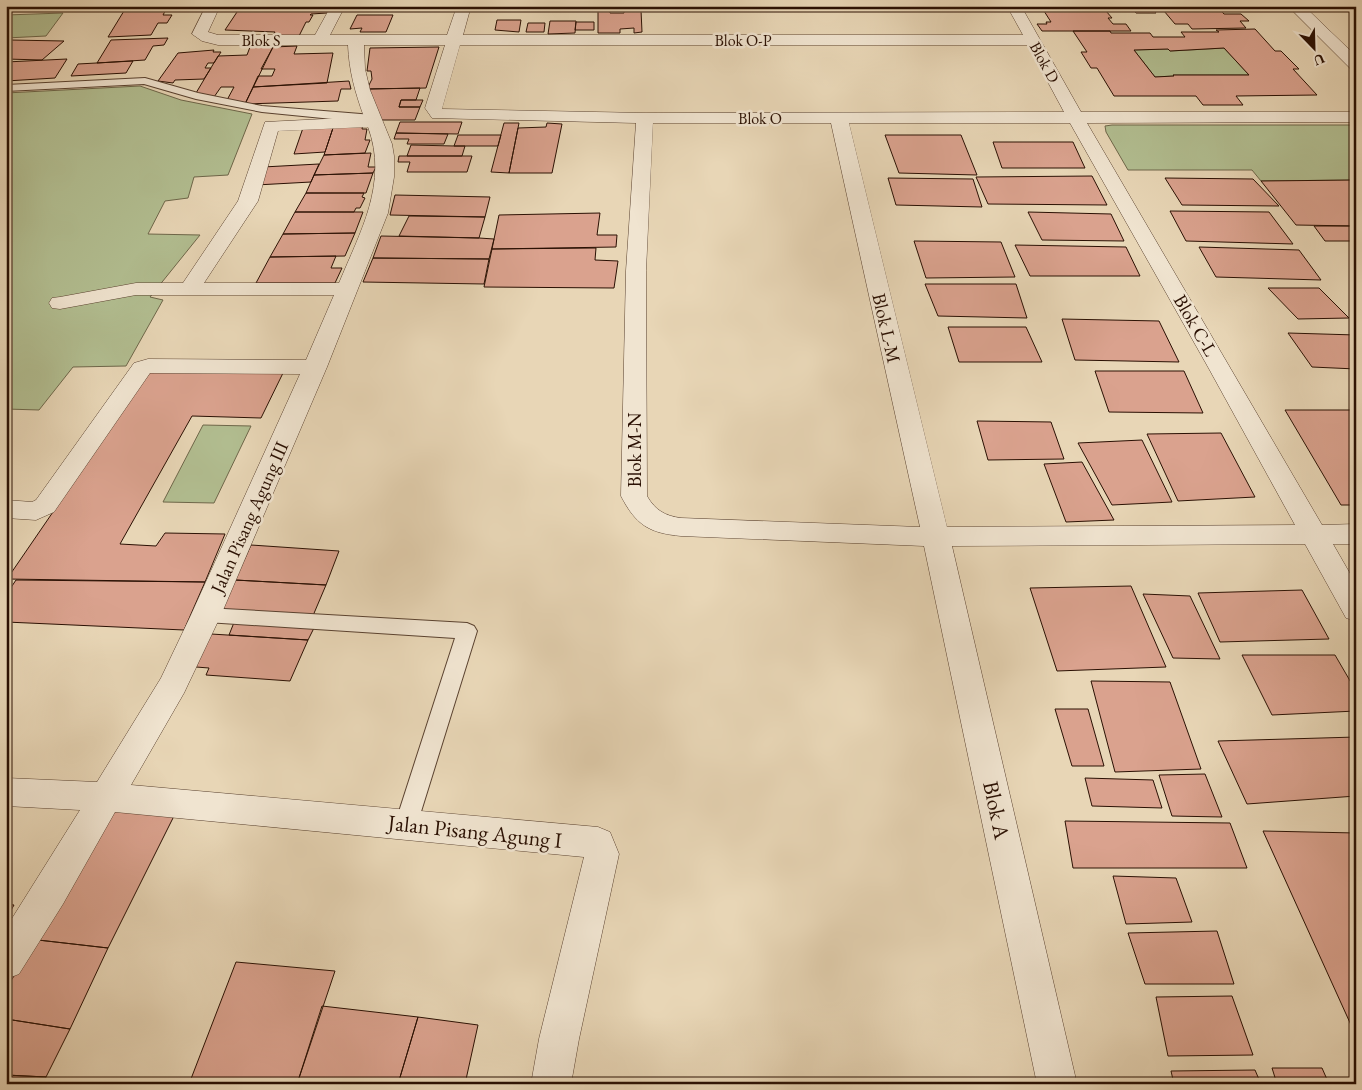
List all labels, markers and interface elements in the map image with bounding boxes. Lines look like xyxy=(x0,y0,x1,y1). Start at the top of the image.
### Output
north arrow xyxy=(1290,22,1340,72)
street label: Blok S xyxy=(241,30,281,51)
street label: Blok O-P xyxy=(714,30,772,51)
street label: Blok D xyxy=(1025,38,1064,86)
text: U xyxy=(1310,50,1327,71)
street label: Blok O xyxy=(738,108,782,129)
street label: Blok C-L xyxy=(1168,290,1223,361)
street label: Blok L-M xyxy=(866,291,907,365)
street label: Blok M-N xyxy=(622,413,647,487)
street label: Jalan Pisang Agung III xyxy=(204,437,294,599)
street label: Blok A xyxy=(976,778,1017,843)
street label: Jalan Pisang Agung I xyxy=(385,808,564,855)

